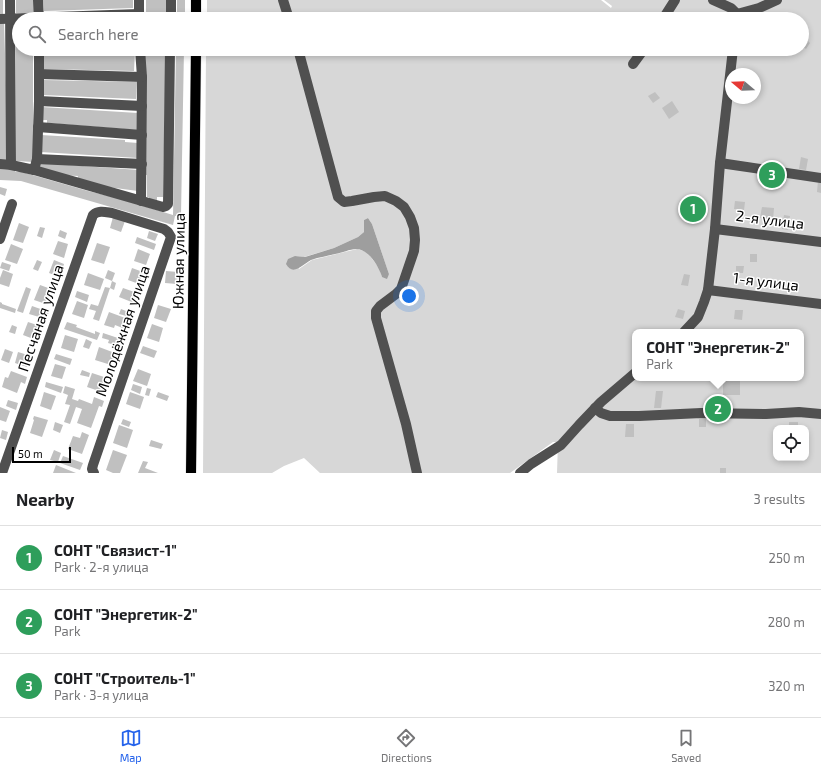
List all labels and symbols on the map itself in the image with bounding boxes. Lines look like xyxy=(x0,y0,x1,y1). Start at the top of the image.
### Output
north arrow xyxy=(725,68,761,104)
pin: 3 xyxy=(759,160,785,190)
pin: 1 xyxy=(680,194,706,224)
street label: 2-я улица xyxy=(735,206,805,233)
street label: Южная улица xyxy=(168,213,189,309)
street label: Песчаная улица xyxy=(13,262,68,374)
street label: Молодёжная улица xyxy=(91,263,154,399)
street label: 1-я улица xyxy=(732,268,800,295)
your location xyxy=(399,286,419,306)
pin: 2 xyxy=(705,394,731,424)
scale bar xyxy=(12,445,71,464)

